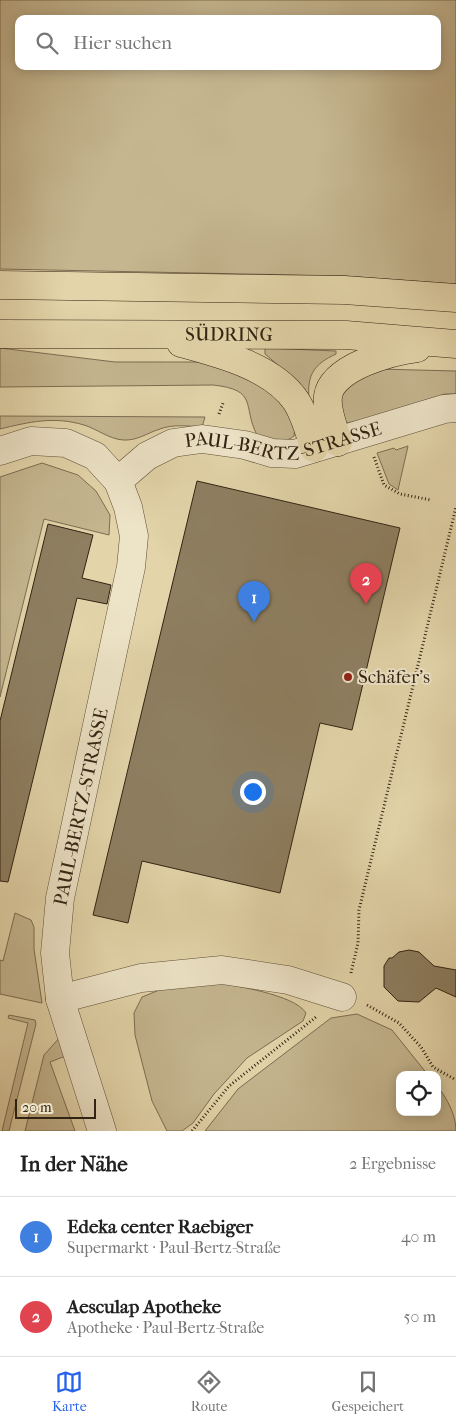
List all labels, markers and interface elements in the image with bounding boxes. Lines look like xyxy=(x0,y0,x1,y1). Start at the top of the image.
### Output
search box xyxy=(15,15,441,70)
icon: search xyxy=(33,29,61,57)
text: Hier suchen xyxy=(73,32,172,54)
street label: SÜDRING xyxy=(185,324,273,346)
street label: PAUL-BERTZ-STRASSE xyxy=(183,417,384,465)
pin: 2 xyxy=(350,563,382,604)
pin: 1 xyxy=(238,581,270,622)
place label: Schäfer's xyxy=(358,666,430,688)
marker: Schäfer's xyxy=(342,671,354,683)
street label: PAUL-BERTZ-STRASSE xyxy=(49,706,113,908)
your location xyxy=(240,779,266,805)
map controls xyxy=(396,1071,441,1116)
button: locate xyxy=(396,1071,441,1116)
scale bar xyxy=(15,1096,96,1119)
text: 20 m xyxy=(22,1099,52,1116)
text: In der Nähe xyxy=(20,1152,128,1176)
text: 2 Ergebnisse xyxy=(349,1154,436,1173)
text: Edeka center Raebiger xyxy=(67,1216,253,1238)
text: 1 xyxy=(33,1227,39,1246)
text: 40 m xyxy=(401,1227,436,1246)
text: Supermarkt · Paul-Bertz-Straße xyxy=(67,1238,281,1257)
text: Aesculap Apotheke xyxy=(67,1296,221,1318)
text: 2 xyxy=(32,1307,40,1326)
text: 50 m xyxy=(404,1307,436,1326)
text: Apotheke · Paul-Bertz-Straße xyxy=(67,1318,264,1337)
tab: Karte xyxy=(52,1368,87,1415)
tab: Route xyxy=(191,1368,228,1415)
tab: Gespeichert xyxy=(332,1368,404,1415)

